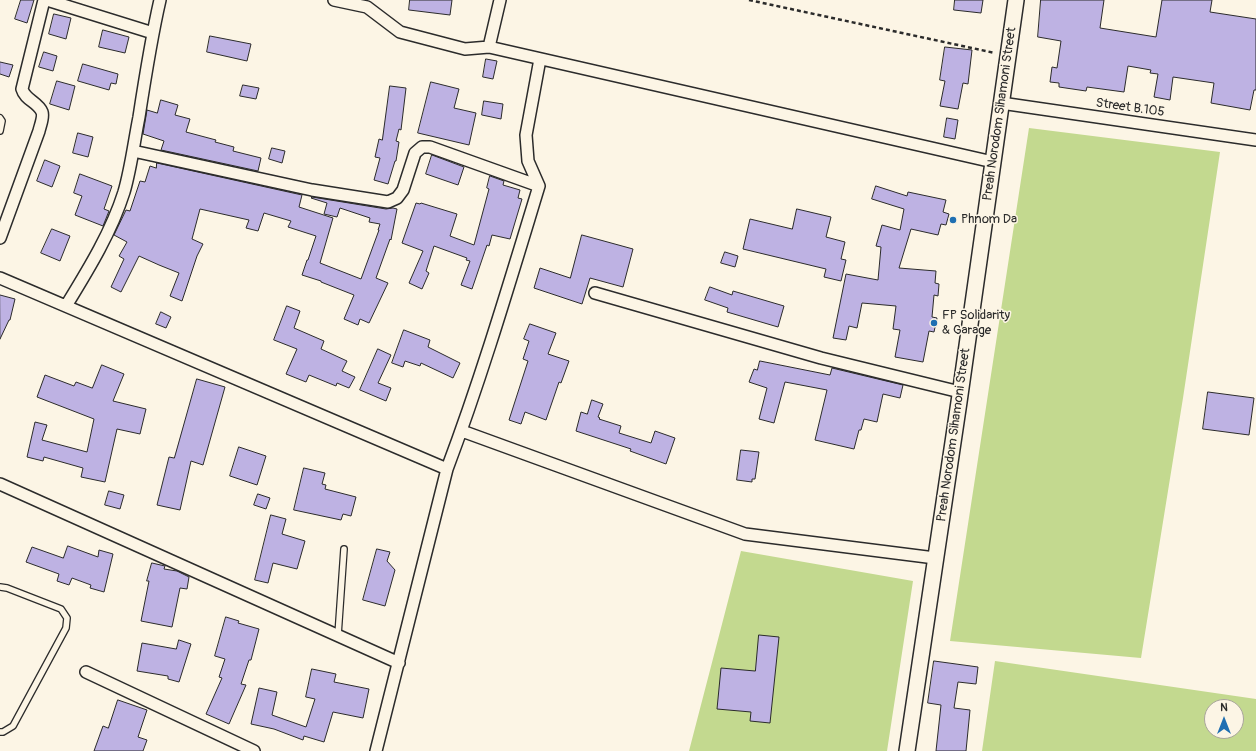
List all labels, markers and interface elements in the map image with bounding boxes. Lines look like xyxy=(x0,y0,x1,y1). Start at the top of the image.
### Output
street label: Preah Norodom Sihamoni Street xyxy=(980,26,1020,202)
street label: Street B.105 xyxy=(1095,95,1165,121)
place label: Phnom Da xyxy=(961,212,1017,228)
marker: Phnom Da xyxy=(948,215,958,225)
place label: FP Solidarity & Garage xyxy=(942,308,1010,339)
marker: FP Solidarity & Garage xyxy=(929,318,939,328)
street label: Preah Norodom Sihamoni Street xyxy=(934,347,974,523)
north arrow xyxy=(1204,699,1244,739)
text: N xyxy=(1220,701,1228,714)

